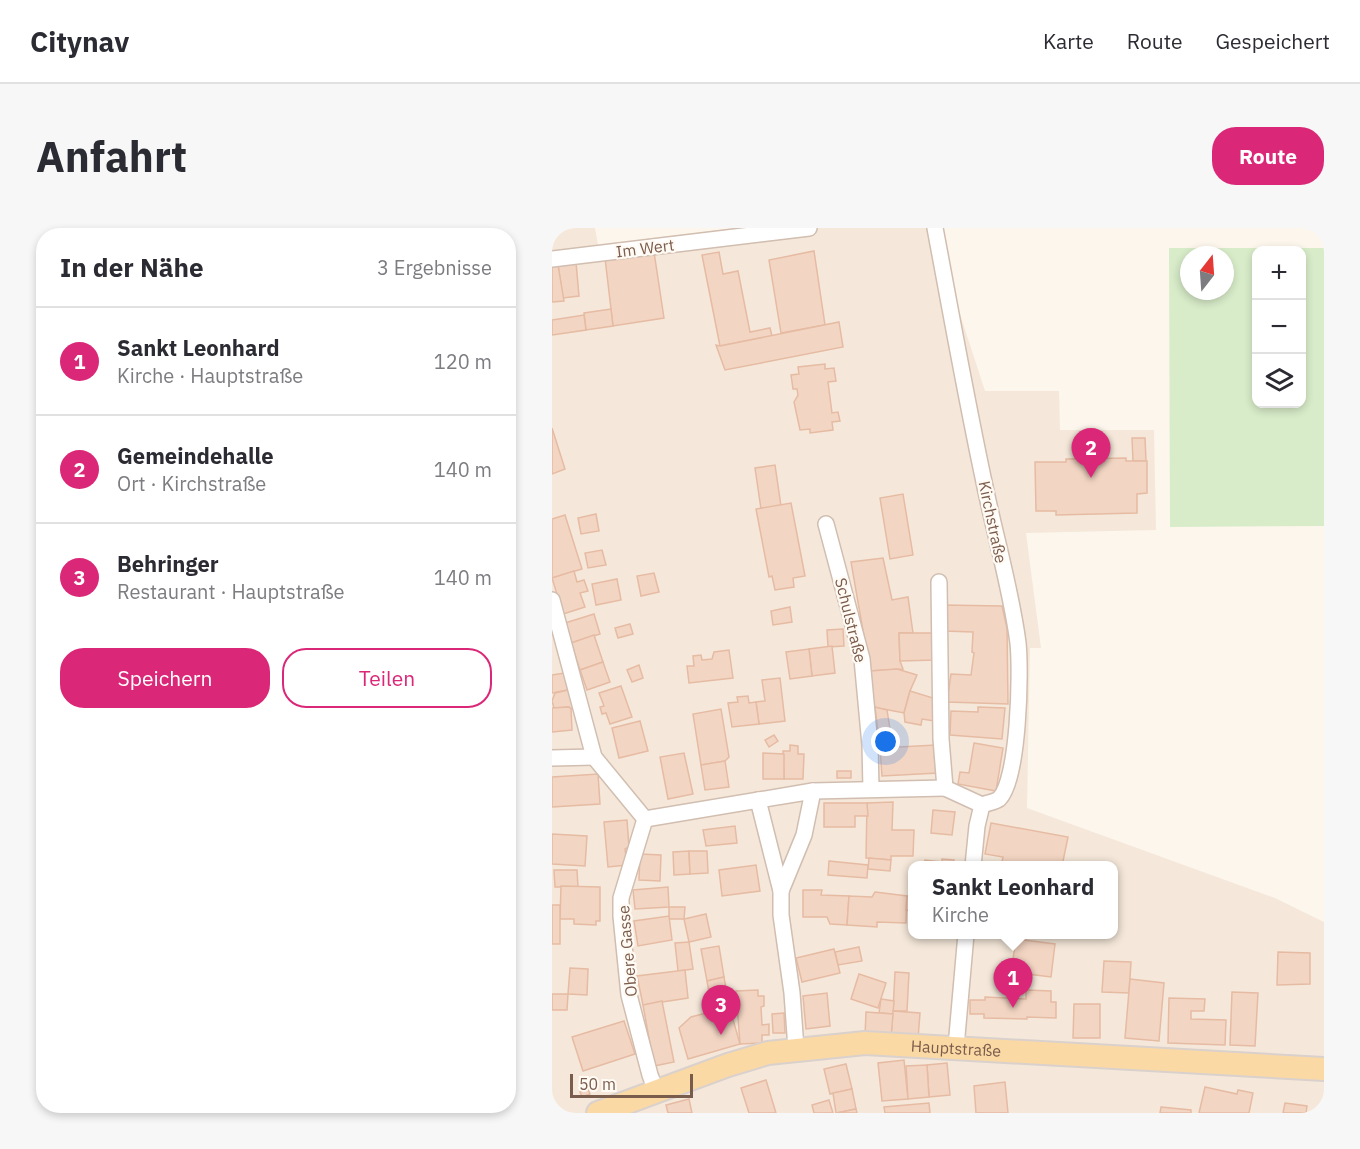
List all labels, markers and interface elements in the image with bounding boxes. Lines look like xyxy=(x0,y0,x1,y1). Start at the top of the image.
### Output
text: Citynav xyxy=(30,23,129,60)
text: Karte xyxy=(1043,27,1094,55)
text: Route xyxy=(1127,27,1183,55)
text: Gespeichert xyxy=(1216,27,1330,55)
button: Route xyxy=(1212,127,1324,185)
text: Anfahrt xyxy=(36,129,187,184)
street label: Im Wert xyxy=(615,235,675,261)
north arrow xyxy=(1180,246,1234,300)
map controls xyxy=(1252,246,1306,408)
button: + xyxy=(1252,246,1306,300)
text: In der Nähe xyxy=(60,250,204,284)
text: 3 Ergebnisse xyxy=(377,254,492,281)
button: − xyxy=(1252,300,1306,354)
text: Sankt Leonhard xyxy=(117,333,280,362)
text: 1 xyxy=(74,348,86,375)
text: 120 m xyxy=(434,348,492,375)
button: layers xyxy=(1252,354,1306,408)
text: Kirche · Hauptstraße xyxy=(117,362,303,389)
pin: 2 xyxy=(1072,428,1110,478)
text: Gemeindehalle xyxy=(117,441,274,470)
text: 2 xyxy=(74,456,86,483)
text: 140 m xyxy=(434,456,492,483)
text: Ort · Kirchstraße xyxy=(117,470,266,497)
street label: Kirchstraße xyxy=(975,479,1012,565)
text: Behringer xyxy=(117,549,219,578)
text: 3 xyxy=(74,564,86,591)
text: 140 m xyxy=(434,564,492,591)
street label: Schulstraße xyxy=(831,576,871,665)
text: Restaurant · Hauptstraße xyxy=(117,578,344,605)
button: Speichern xyxy=(60,648,270,708)
button: Teilen xyxy=(282,648,492,708)
your location xyxy=(871,727,900,756)
popup xyxy=(908,861,1118,939)
text: Sankt Leonhard xyxy=(932,872,1094,901)
text: Kirche xyxy=(932,901,989,928)
street label: Obere Gasse xyxy=(613,904,641,998)
pin: 1 xyxy=(994,958,1032,1008)
pin: 3 xyxy=(702,986,740,1035)
street label: Hauptstraße xyxy=(910,1036,1002,1061)
scale bar xyxy=(570,1071,693,1098)
text: 50 m xyxy=(579,1074,616,1094)

